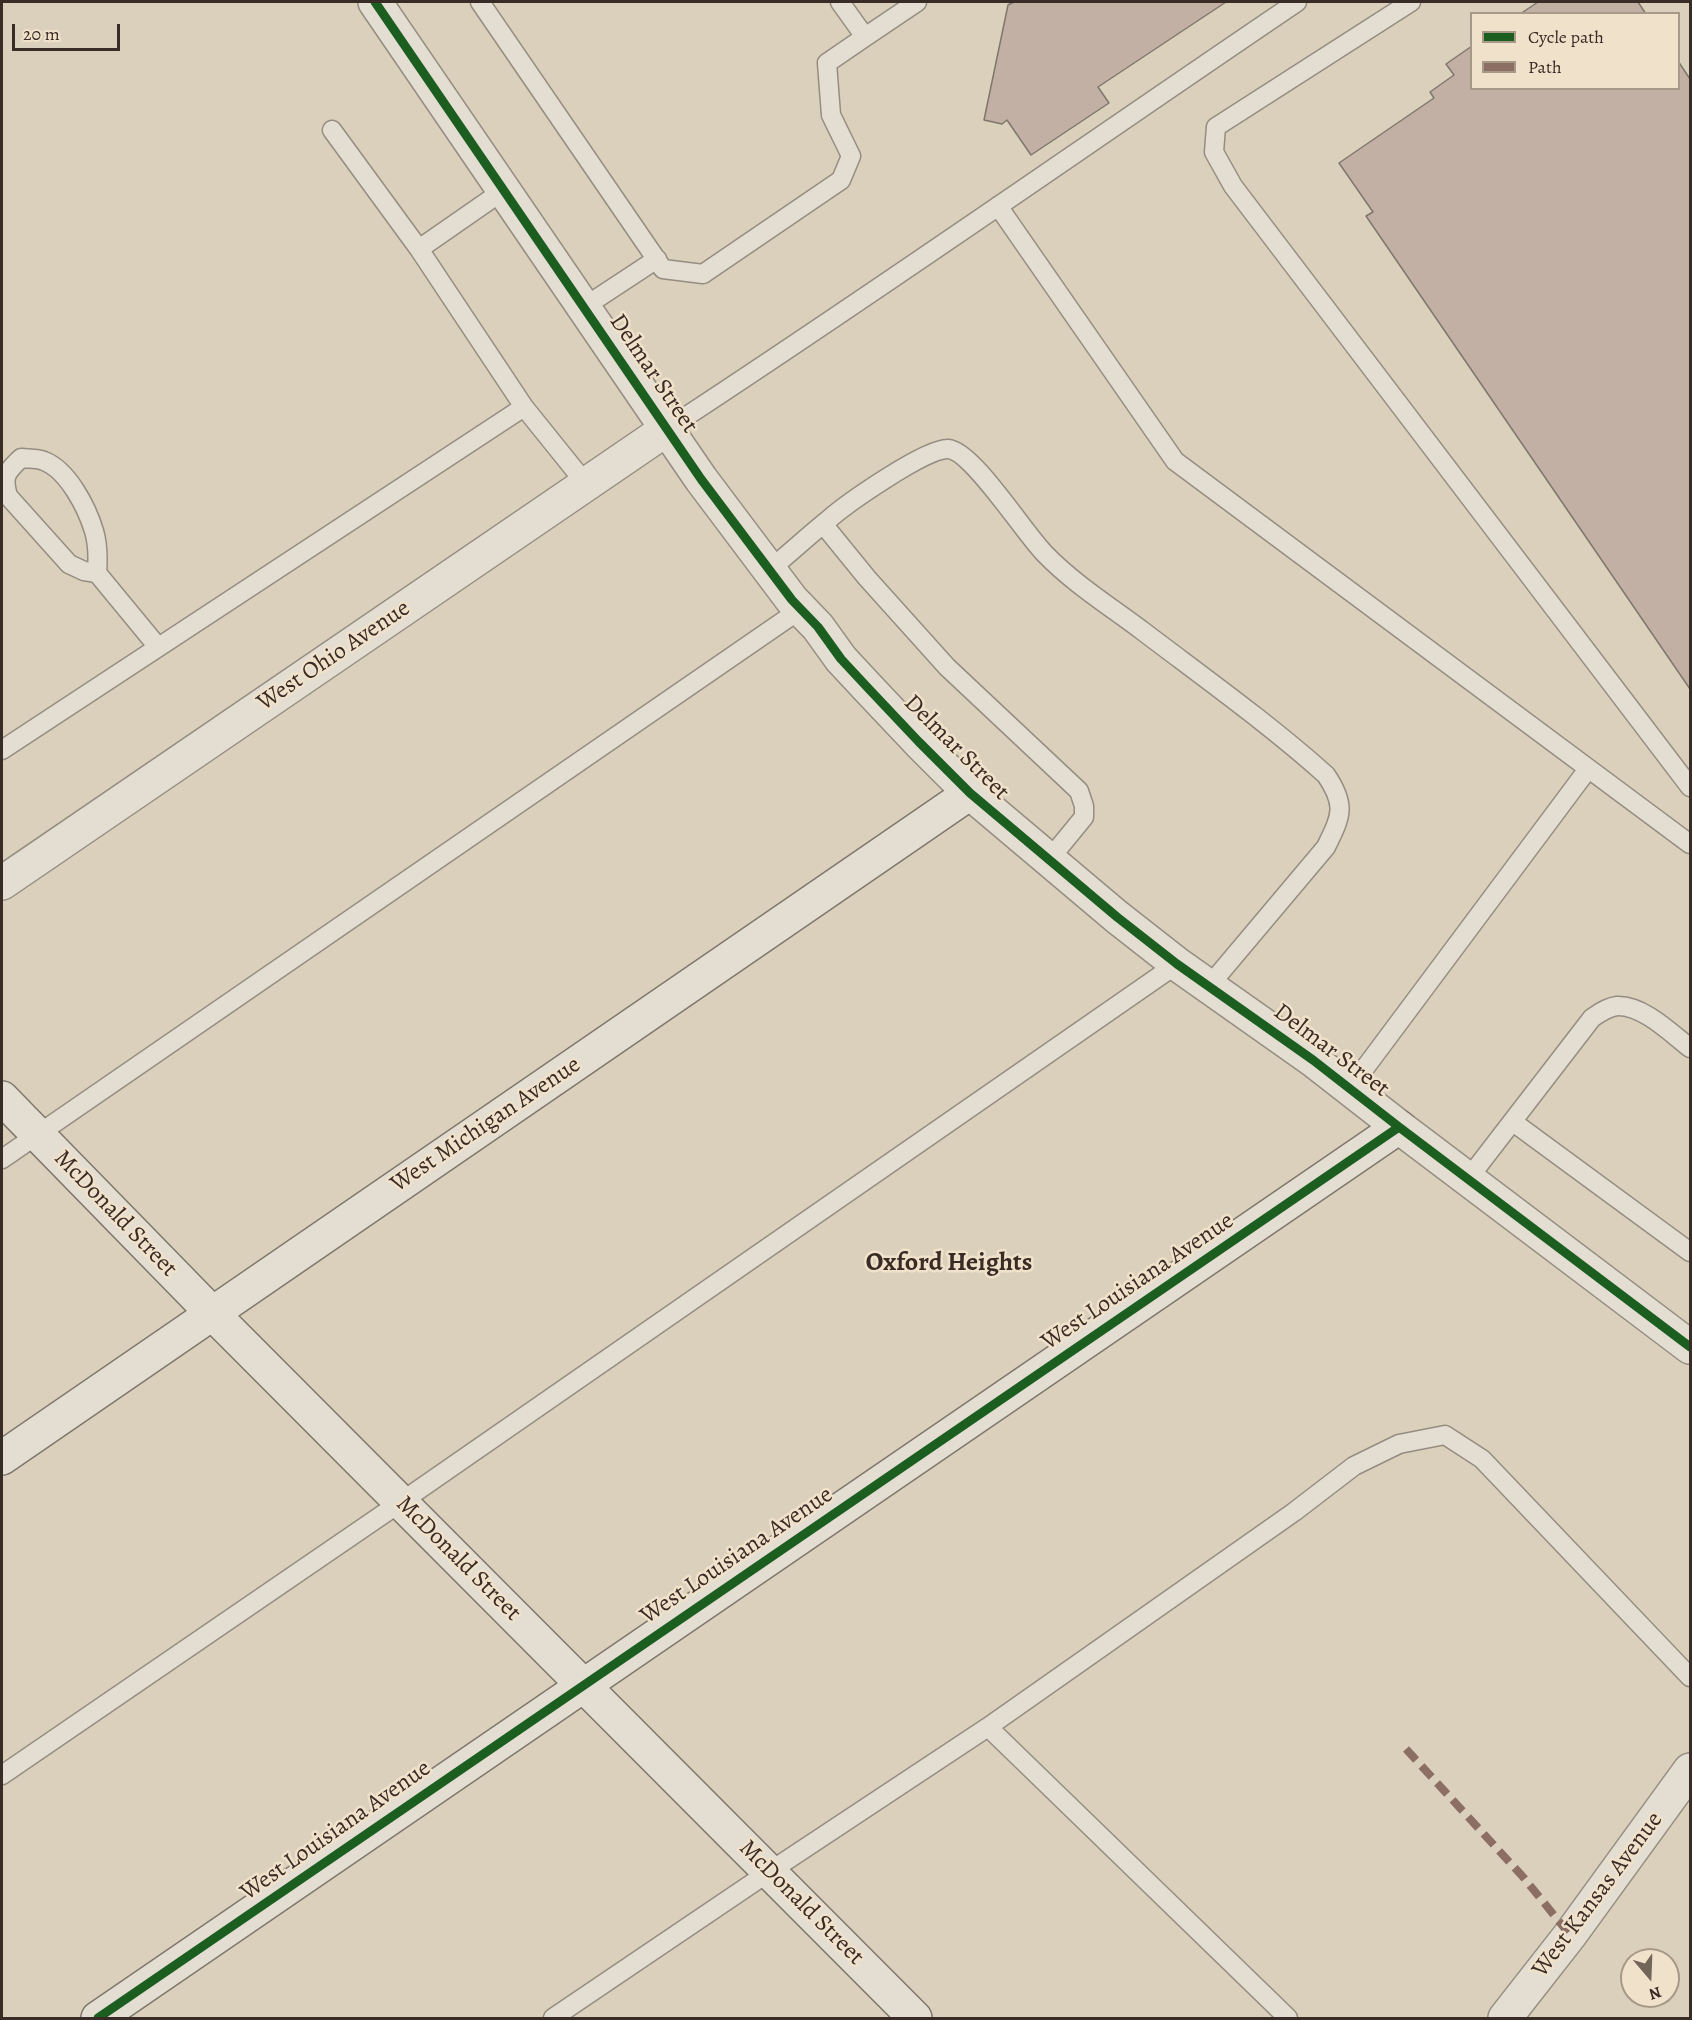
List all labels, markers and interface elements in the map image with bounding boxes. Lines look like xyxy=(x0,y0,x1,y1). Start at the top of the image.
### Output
scale bar xyxy=(15,12,123,50)
legend xyxy=(1470,12,1680,90)
text: 20 m xyxy=(23,22,60,46)
text: Cycle path xyxy=(1528,25,1604,49)
text: Path xyxy=(1528,55,1562,79)
street label: Delmar Street xyxy=(603,309,703,439)
street label: West Ohio Avenue xyxy=(252,594,416,718)
street label: Delmar Street xyxy=(897,689,1015,807)
street label: Delmar Street xyxy=(1267,998,1395,1104)
street label: West Michigan Avenue xyxy=(386,1051,586,1199)
street label: McDonald Street xyxy=(47,1145,183,1283)
street label: West Louisiana Avenue xyxy=(1036,1207,1240,1357)
district label: Oxford Heights xyxy=(866,1248,1032,1280)
street label: West Louisiana Avenue xyxy=(635,1481,839,1631)
street label: McDonald Street xyxy=(389,1490,527,1628)
street label: West Louisiana Avenue xyxy=(235,1754,437,1908)
street label: West Kansas Avenue xyxy=(1526,1807,1670,1983)
street label: McDonald Street xyxy=(732,1834,870,1972)
north arrow xyxy=(1620,1948,1680,2008)
text: N xyxy=(1646,1981,1664,2005)

